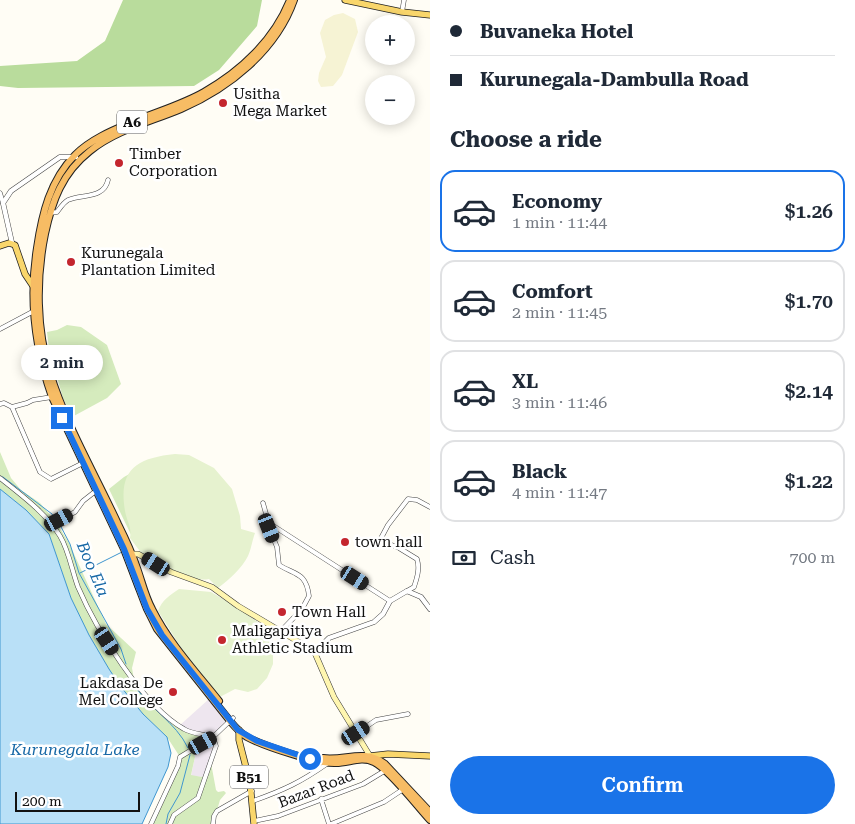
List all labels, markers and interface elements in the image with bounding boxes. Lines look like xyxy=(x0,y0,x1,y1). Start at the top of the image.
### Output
map controls xyxy=(365,15,415,125)
button: + xyxy=(365,15,415,65)
text: Buvaneka Hotel xyxy=(480,20,633,43)
text: Kurunegala-Dambulla Road xyxy=(480,68,749,91)
button: − xyxy=(365,75,415,125)
place label: Usitha Mega Market xyxy=(233,85,327,120)
marker: Usitha Mega Market xyxy=(217,97,229,109)
road number: A6 xyxy=(117,110,147,134)
text: Choose a ride xyxy=(450,127,602,152)
place label: Timber Corporation xyxy=(129,145,218,180)
marker: Timber Corporation xyxy=(113,157,125,169)
icon: car xyxy=(452,189,497,234)
text: Economy xyxy=(512,190,602,213)
text: $1.26 xyxy=(785,200,833,223)
text: 1 min · 11:44 xyxy=(512,213,607,232)
place label: Kurunegala Plantation Limited xyxy=(81,244,216,279)
marker: Kurunegala Plantation Limited xyxy=(65,256,77,268)
icon: car xyxy=(452,279,497,324)
text: Comfort xyxy=(512,280,593,303)
text: $1.70 xyxy=(785,290,833,313)
text: 2 min · 11:45 xyxy=(512,303,607,322)
callout: 2 min xyxy=(21,346,103,380)
text: 2 min xyxy=(40,353,84,372)
icon: car xyxy=(452,369,497,414)
text: XL xyxy=(512,370,538,393)
text: $2.14 xyxy=(785,380,833,403)
text: 3 min · 11:46 xyxy=(512,393,607,412)
route end xyxy=(51,407,73,429)
icon: car xyxy=(452,459,497,504)
text: Black xyxy=(512,460,567,483)
text: $1.22 xyxy=(785,470,833,493)
text: 4 min · 11:47 xyxy=(512,483,607,502)
car xyxy=(42,506,75,534)
car xyxy=(256,511,281,545)
place label: town hall xyxy=(355,533,423,551)
marker: town hall xyxy=(339,536,351,548)
water label: Boo Ela xyxy=(73,538,113,600)
icon: cash xyxy=(450,544,478,572)
text: Cash xyxy=(490,546,535,569)
text: 700 m xyxy=(789,548,835,567)
car xyxy=(139,550,172,578)
car xyxy=(338,564,371,592)
place label: Town Hall xyxy=(292,603,366,621)
marker: Town Hall xyxy=(276,606,288,618)
place label: Maligapitiya Athletic Stadium xyxy=(232,622,353,657)
car xyxy=(92,624,121,658)
marker: Maligapitiya Athletic Stadium xyxy=(216,634,228,646)
place label: Lakdasa De Mel College xyxy=(78,674,163,709)
marker: Lakdasa De Mel College xyxy=(167,686,179,698)
car xyxy=(339,719,372,747)
car xyxy=(186,729,219,757)
water label: Kurunegala Lake xyxy=(9,740,140,759)
route start xyxy=(299,748,321,770)
button: Confirm xyxy=(450,756,835,814)
road number: B51 xyxy=(230,766,268,789)
street label: Bazar Road xyxy=(275,766,357,812)
scale bar xyxy=(15,789,140,812)
text: 200 m xyxy=(22,793,62,809)

